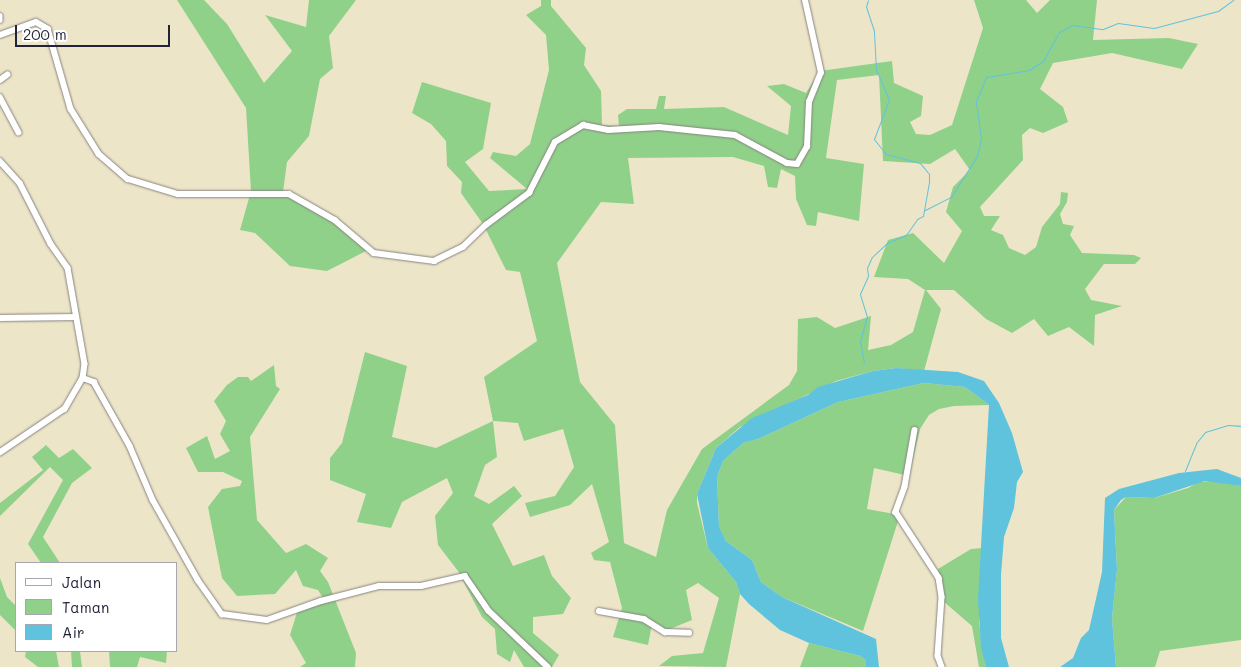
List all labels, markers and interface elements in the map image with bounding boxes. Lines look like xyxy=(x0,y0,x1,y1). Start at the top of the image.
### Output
scale bar xyxy=(18,15,172,47)
text: 200 m xyxy=(23,24,67,44)
legend xyxy=(15,562,178,652)
text: Jalan xyxy=(62,572,101,592)
text: Taman xyxy=(62,597,109,617)
text: Air xyxy=(62,622,85,642)

